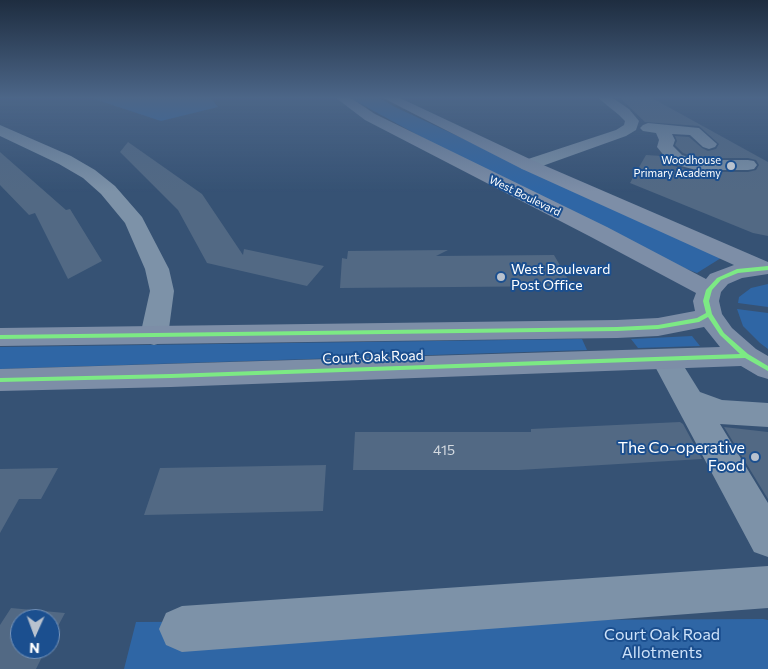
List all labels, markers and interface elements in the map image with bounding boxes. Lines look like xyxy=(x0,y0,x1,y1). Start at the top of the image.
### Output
place label: Woodhouse Primary Academy xyxy=(633,153,721,179)
marker: Woodhouse Primary Academy xyxy=(725,160,737,172)
street label: West Boulevard xyxy=(487,173,563,219)
place label: West Boulevard Post Office xyxy=(511,261,610,294)
marker: West Boulevard Post Office xyxy=(495,271,507,283)
street label: Court Oak Road xyxy=(322,347,424,367)
place label: The Co-operative Food xyxy=(618,438,745,476)
house number: 415 xyxy=(433,442,455,458)
marker: The Co-operative Food xyxy=(749,451,761,463)
north arrow xyxy=(10,609,60,659)
park label: Court Oak Road Allotments xyxy=(604,625,720,663)
text: N xyxy=(29,640,40,657)

